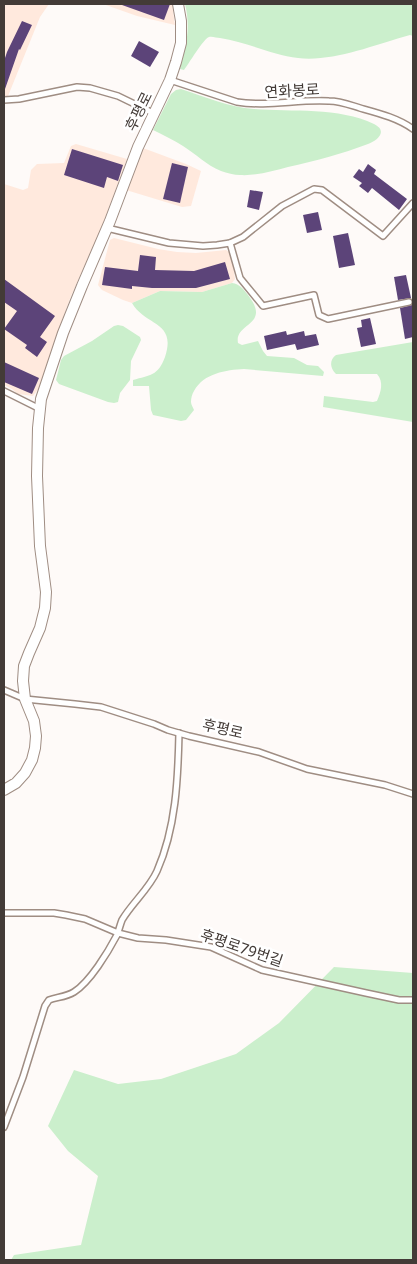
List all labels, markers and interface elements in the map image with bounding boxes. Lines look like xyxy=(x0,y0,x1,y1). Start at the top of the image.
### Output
street label: 연화봉로 xyxy=(264,79,320,101)
street label: 후평로 xyxy=(120,88,156,134)
street label: 후평로 xyxy=(201,714,245,742)
street label: 후평로79번길 xyxy=(198,924,286,970)

